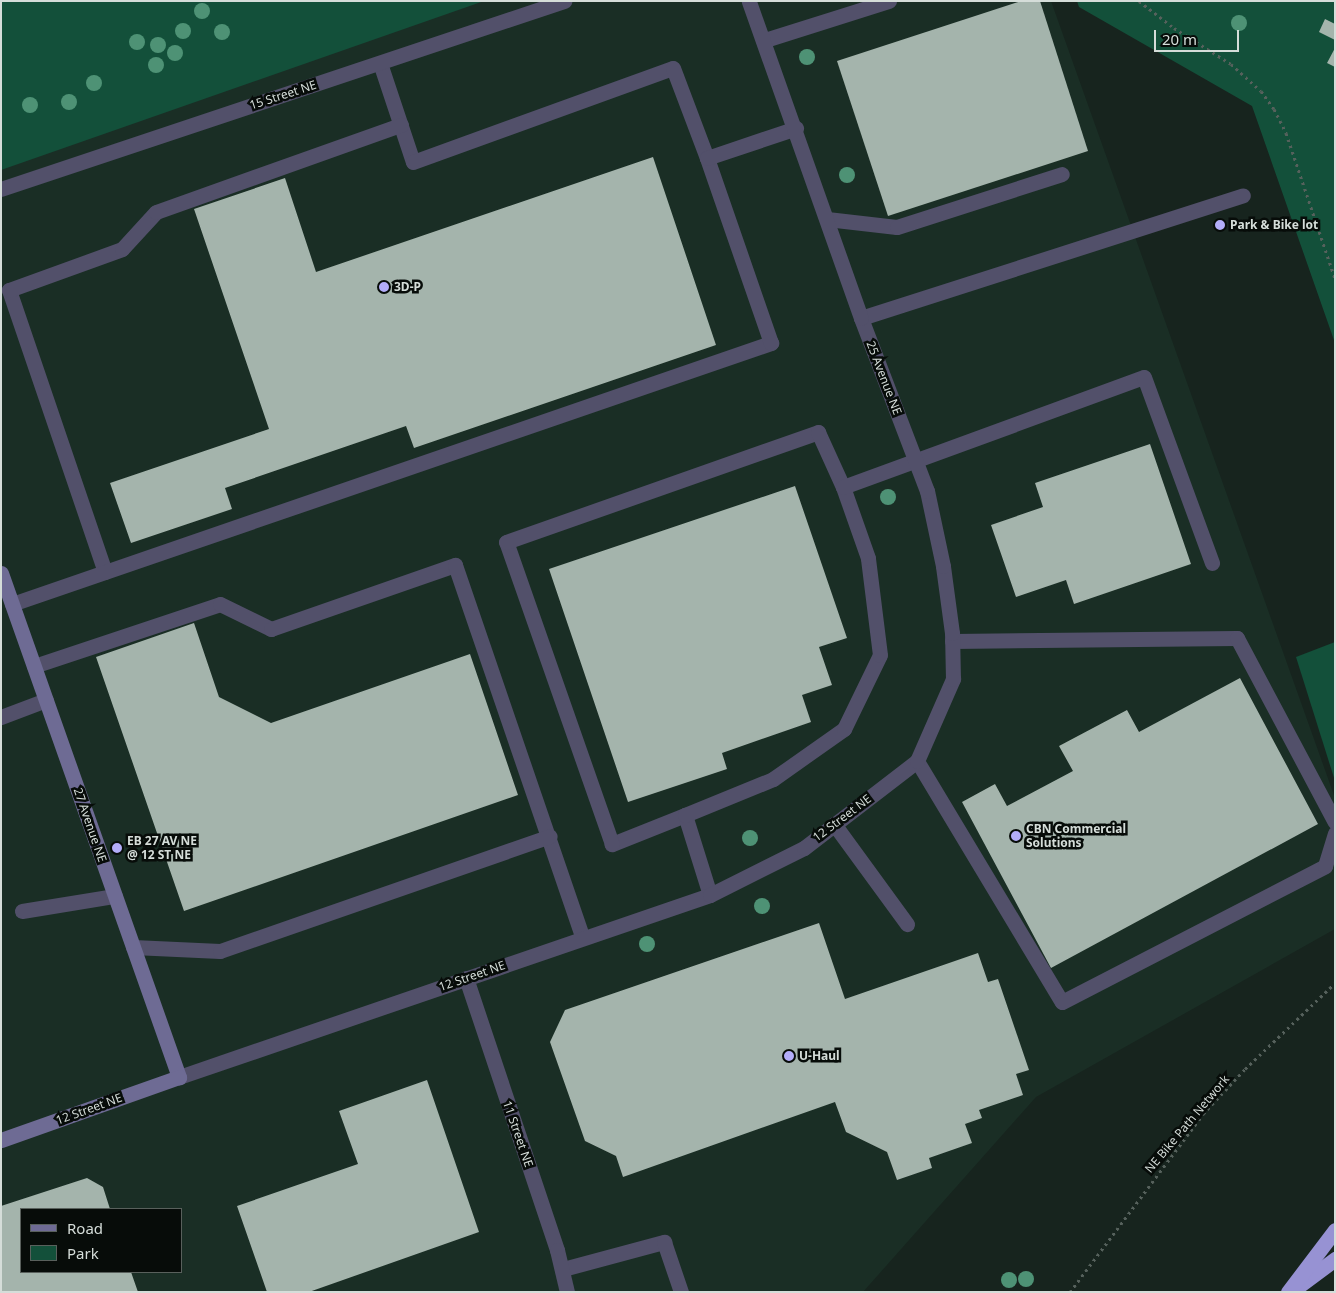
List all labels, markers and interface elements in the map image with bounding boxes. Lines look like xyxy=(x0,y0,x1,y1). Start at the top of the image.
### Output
scale bar xyxy=(1156,20,1241,52)
text: 20 m xyxy=(1162,29,1197,49)
street label: 15 Street NE xyxy=(248,77,318,113)
place label: Park & Bike lot xyxy=(1230,218,1318,232)
marker: Park & Bike lot xyxy=(1214,219,1226,231)
place label: 3D-P xyxy=(394,280,421,294)
marker: 3D-P xyxy=(378,281,390,293)
street label: 25 Avenue NE xyxy=(863,339,905,417)
street label: 27 Avenue NE xyxy=(71,786,109,864)
street label: 12 Street NE xyxy=(810,791,874,845)
place label: CBN Commercial Solutions xyxy=(1026,822,1126,850)
marker: CBN Commercial Solutions xyxy=(1010,830,1022,842)
place label: EB 27 AV NE @ 12 ST NE xyxy=(127,834,197,862)
marker: EB 27 AV NE @ 12 ST NE xyxy=(111,842,123,854)
street label: 12 Street NE xyxy=(437,958,507,994)
place label: U-Haul xyxy=(799,1049,840,1063)
marker: U-Haul xyxy=(783,1050,795,1062)
street label: NE Bike Path Network xyxy=(1142,1072,1232,1176)
street label: 12 Street NE xyxy=(54,1090,124,1128)
street label: 11 Street NE xyxy=(500,1099,536,1169)
legend xyxy=(20,1208,182,1273)
text: Road xyxy=(67,1218,103,1238)
text: Park xyxy=(67,1243,99,1263)

